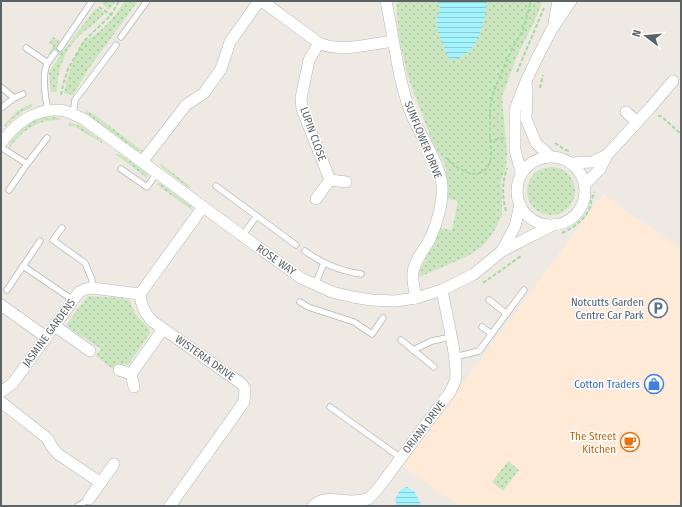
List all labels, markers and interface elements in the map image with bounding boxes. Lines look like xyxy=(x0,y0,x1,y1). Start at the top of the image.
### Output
north arrow xyxy=(626,16,666,56)
text: N xyxy=(630,28,644,38)
street label: SUNFLOWER DRIVE xyxy=(401,99,445,181)
street label: LUPIN CLOSE xyxy=(297,105,329,163)
street label: ROSE WAY xyxy=(254,242,299,279)
street label: JASMINE GARDENS xyxy=(20,296,78,370)
place label: Notcutts Garden Centre Car Park xyxy=(571,296,645,322)
parking icon: Notcutts Garden Centre Car Park xyxy=(647,297,669,319)
street label: WISTERIA DRIVE xyxy=(173,333,237,383)
shop icon: Cotton Traders xyxy=(643,373,665,395)
place label: Cotton Traders xyxy=(574,378,640,391)
street label: ORIANA DRIVE xyxy=(400,398,448,456)
place label: The Street Kitchen xyxy=(570,430,616,456)
cafe icon: The Street Kitchen xyxy=(619,431,641,453)

